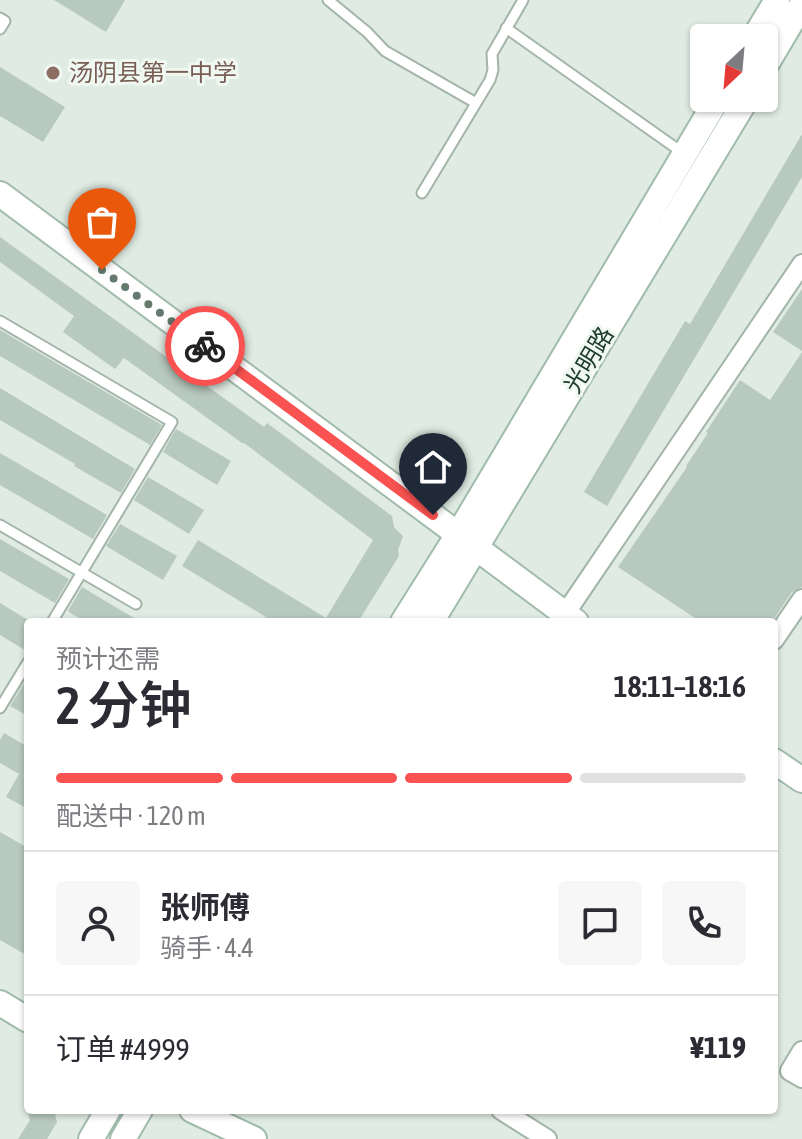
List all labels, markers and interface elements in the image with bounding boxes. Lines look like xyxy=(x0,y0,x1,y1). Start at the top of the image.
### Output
north arrow xyxy=(690,24,778,112)
map controls xyxy=(690,24,778,112)
place label: 汤阴县第一中学 xyxy=(69,59,237,86)
marker: 汤阴县第一中学 xyxy=(44,64,62,82)
pin xyxy=(68,188,136,270)
icon: bag xyxy=(80,200,124,244)
courier xyxy=(165,306,245,386)
street label: 光明路 xyxy=(558,322,619,398)
icon: bike xyxy=(183,324,227,368)
pin xyxy=(399,433,467,515)
icon: home xyxy=(411,445,455,489)
text: 预计还需 xyxy=(56,644,160,674)
text: 18:11–18:16 xyxy=(614,669,746,703)
text: 2 分钟 xyxy=(56,675,192,735)
text: 配送中 · 120 m xyxy=(56,801,206,831)
button: person xyxy=(56,881,140,965)
button: chat xyxy=(558,881,642,965)
button: phone xyxy=(662,881,746,965)
text: 张师傅 xyxy=(160,890,250,924)
text: 骑手 · 4.4 xyxy=(160,933,254,963)
text: ¥119 xyxy=(690,1030,746,1064)
text: 订单 #4999 xyxy=(56,1032,190,1066)

